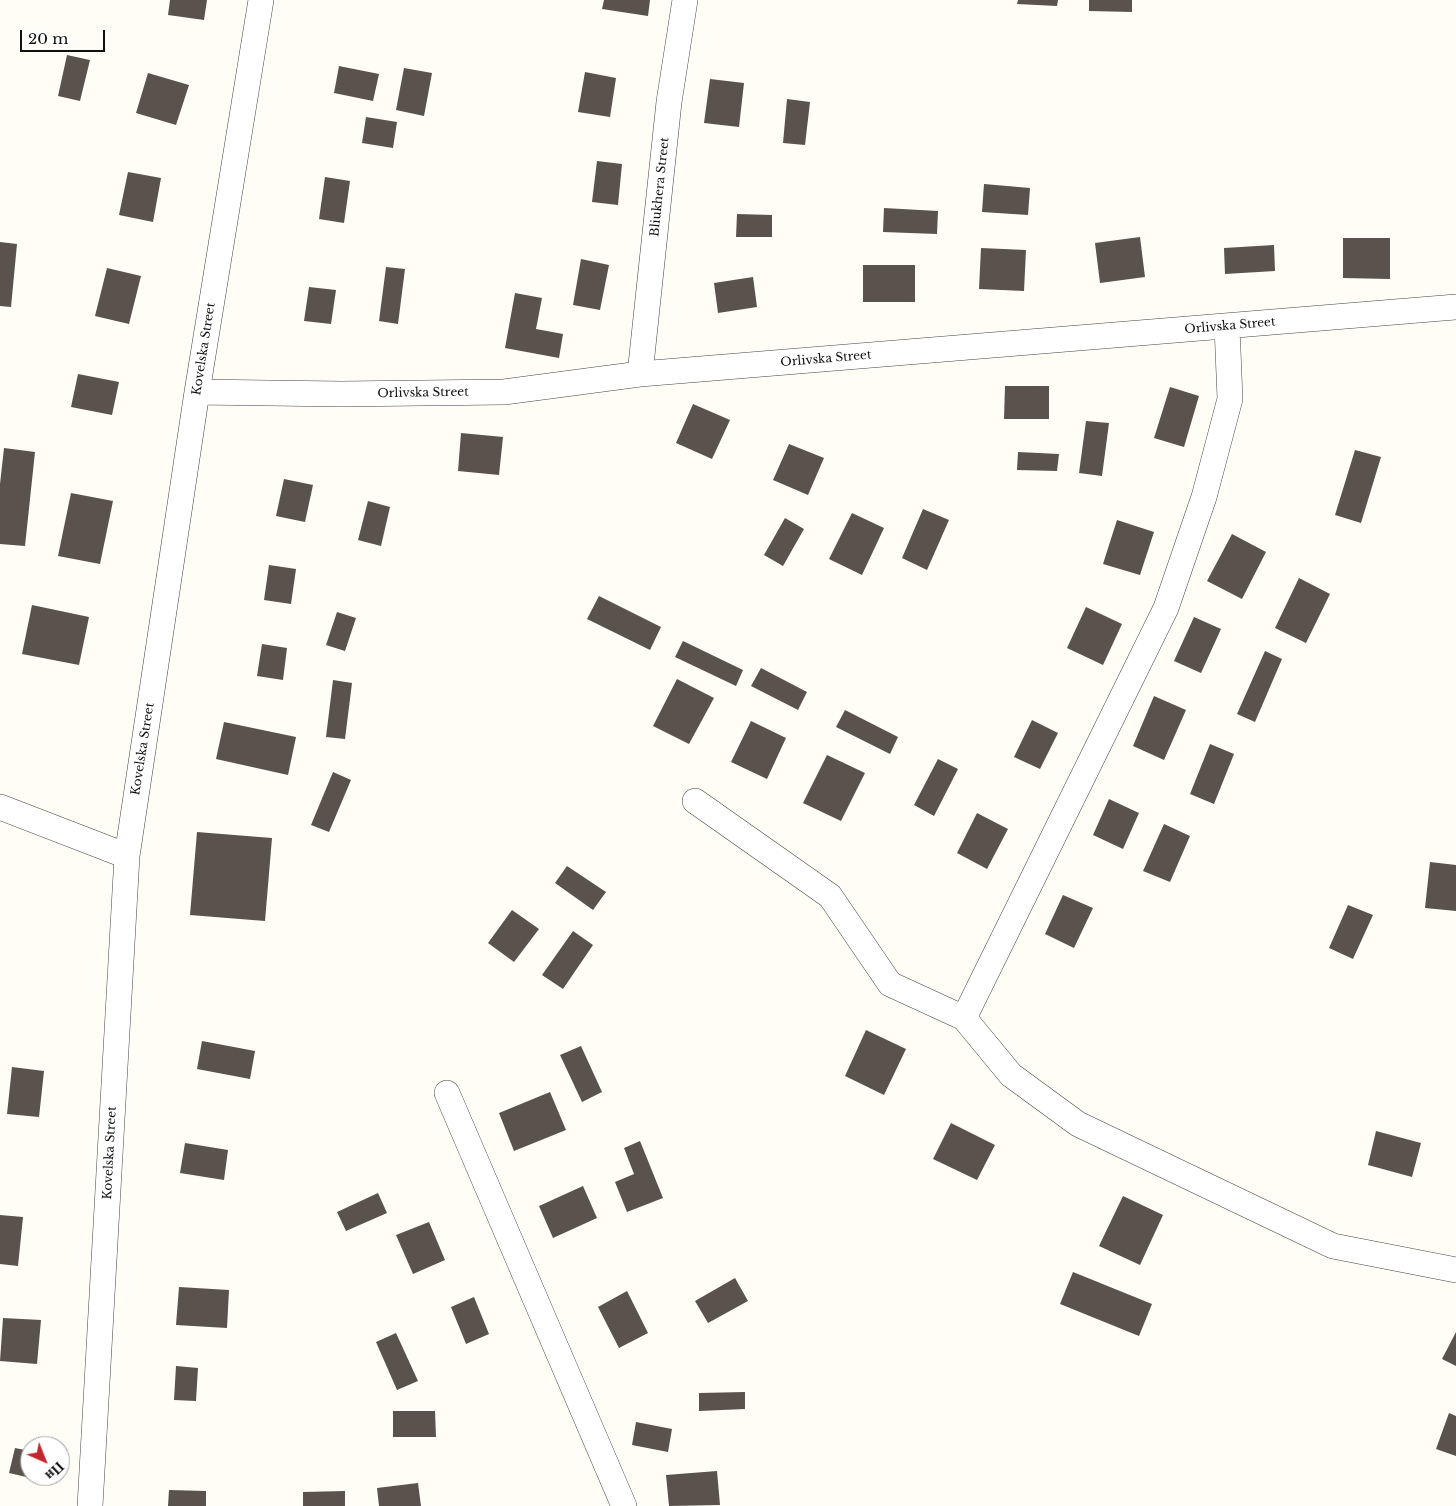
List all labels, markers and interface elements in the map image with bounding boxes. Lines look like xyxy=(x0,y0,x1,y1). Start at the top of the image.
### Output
scale bar xyxy=(22,20,108,52)
text: 20 m xyxy=(28,29,68,48)
street label: Bliukhera Street xyxy=(648,137,672,237)
street label: Kovelska Street xyxy=(190,302,218,396)
street label: Orlivska Street xyxy=(1184,315,1276,337)
street label: Orlivska Street xyxy=(780,348,872,370)
street label: Orlivska Street xyxy=(377,385,469,401)
street label: Kovelska Street xyxy=(129,702,157,796)
street label: Kovelska Street xyxy=(100,1106,120,1200)
north arrow xyxy=(20,1436,70,1486)
text: Пн xyxy=(42,1458,68,1484)

